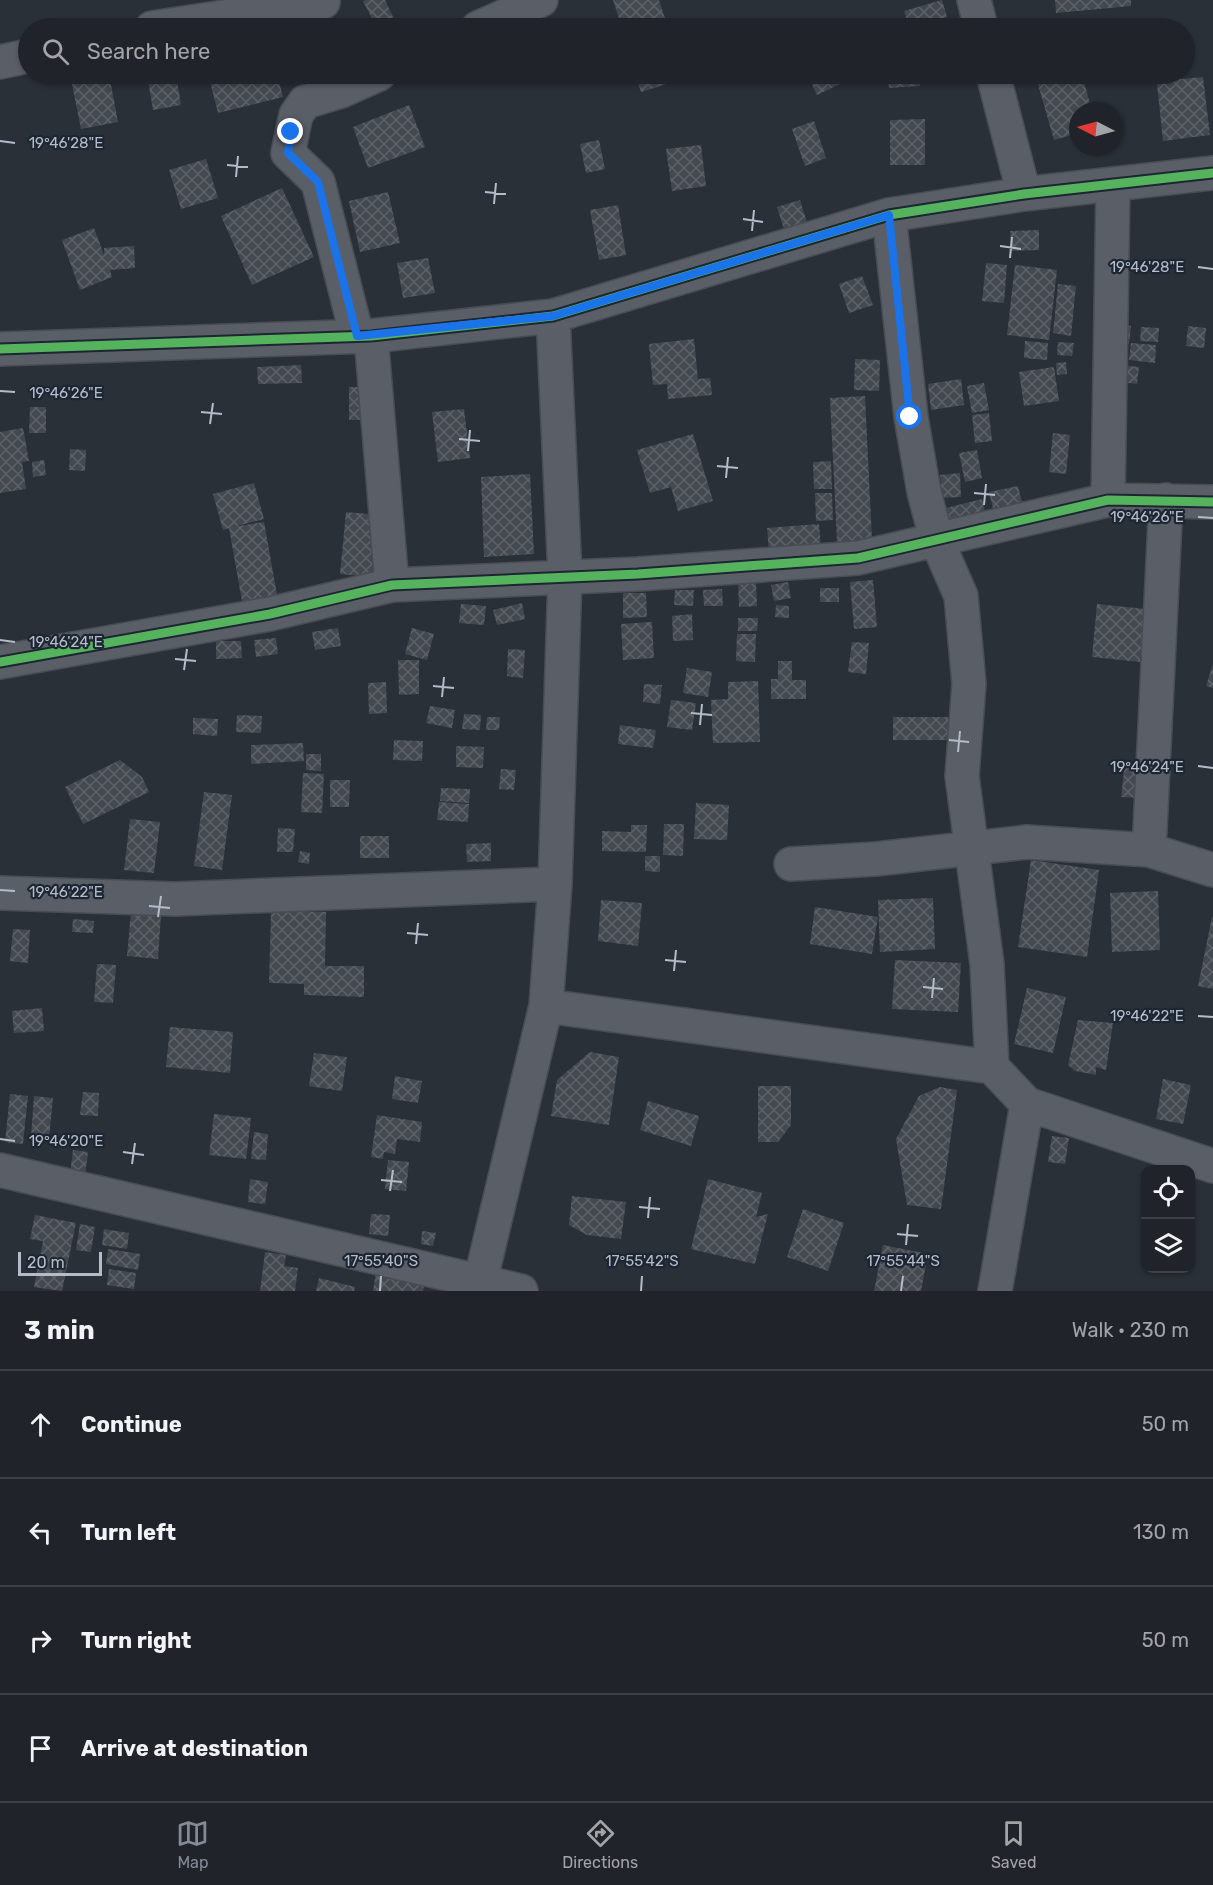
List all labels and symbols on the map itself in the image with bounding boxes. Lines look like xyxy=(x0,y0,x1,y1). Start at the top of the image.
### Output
north arrow xyxy=(1069,102,1123,156)
route end xyxy=(277,118,303,144)
text: 19°46'28"E xyxy=(29,134,103,152)
text: 19°46'28"E xyxy=(1110,258,1184,276)
text: 19°46'26"E xyxy=(29,384,103,402)
route start xyxy=(896,403,922,429)
text: 19°46'26"E xyxy=(1110,508,1184,526)
text: 19°46'24"E xyxy=(29,633,103,651)
text: 19°46'24"E xyxy=(1110,758,1184,776)
text: 19°46'22"E xyxy=(29,883,103,901)
text: 19°46'22"E xyxy=(1110,1007,1184,1025)
text: 19°46'20"E xyxy=(29,1132,103,1150)
scale bar xyxy=(18,1249,102,1276)
text: 17°55'40"S xyxy=(344,1252,418,1270)
text: 17°55'42"S xyxy=(605,1252,679,1270)
text: 17°55'44"S xyxy=(866,1252,940,1270)

